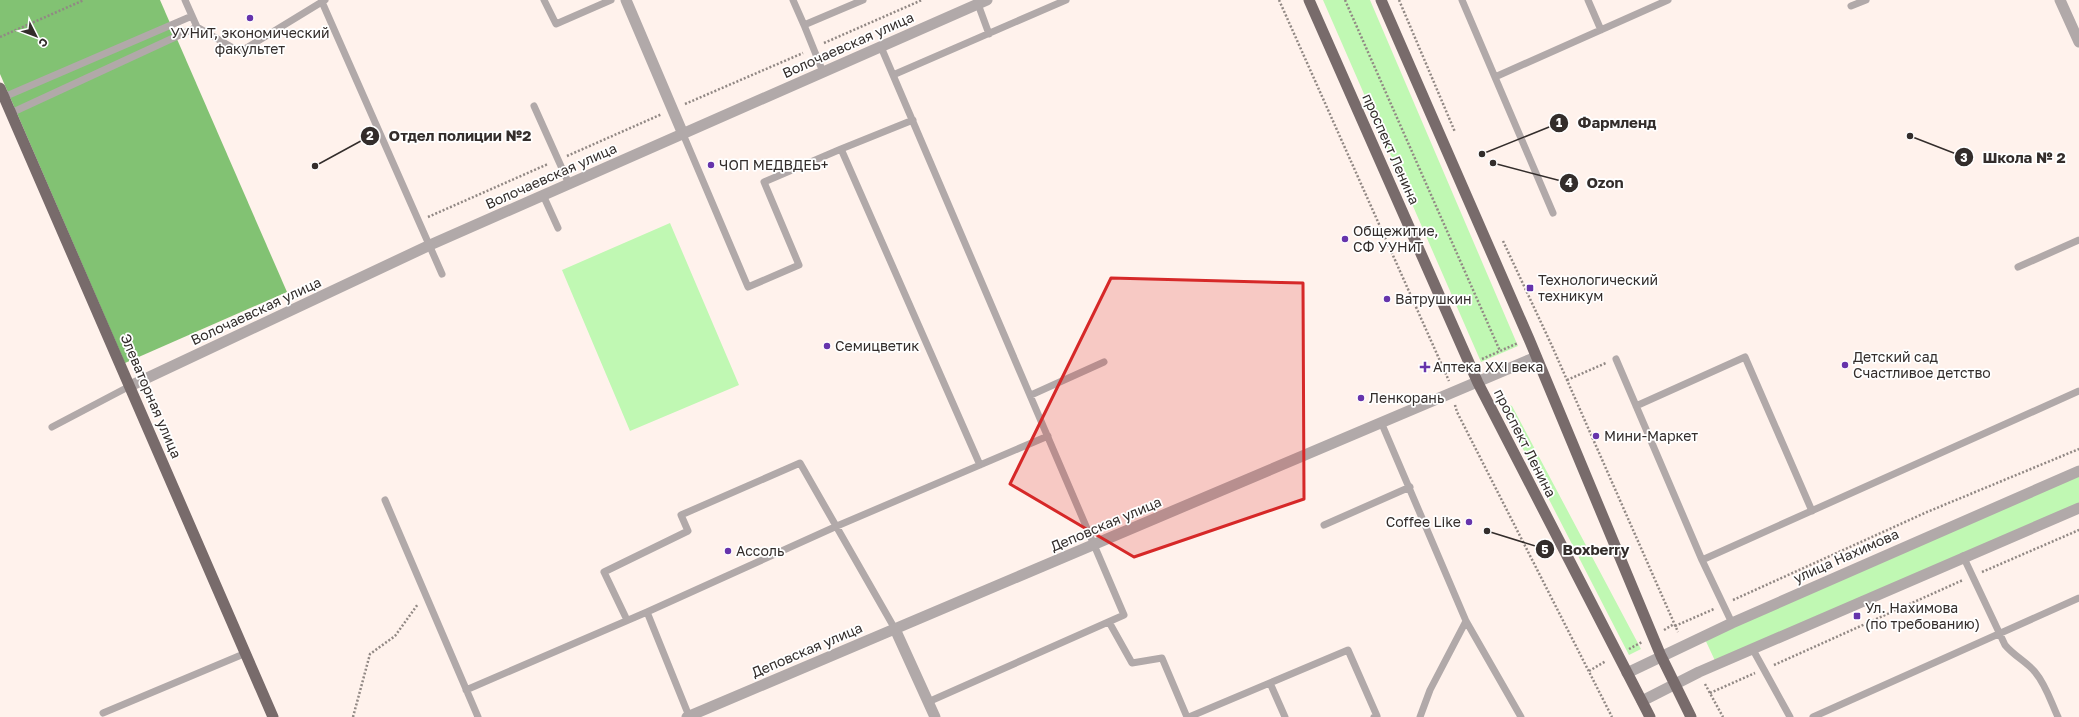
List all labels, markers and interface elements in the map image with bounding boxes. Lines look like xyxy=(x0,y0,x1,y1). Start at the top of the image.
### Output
street label: Волочаевская улица xyxy=(780,8,916,81)
marker: УУНиТ, экономический факультет xyxy=(245,13,255,23)
north arrow xyxy=(16,16,56,56)
place label: УУНиТ, экономический факультет xyxy=(170,24,330,57)
text: С xyxy=(36,36,51,50)
street label: проспект Ленина xyxy=(1359,91,1424,207)
callout: Фармленд xyxy=(1549,110,1664,137)
text: Фармленд xyxy=(1578,113,1657,131)
text: 1 xyxy=(1556,115,1562,130)
callout: Отдел полиции №2 xyxy=(360,123,539,150)
text: Отдел полиции №2 xyxy=(389,126,531,144)
text: 2 xyxy=(366,128,374,143)
street label: Волочаевская улица xyxy=(483,139,619,212)
callout: Школа № 2 xyxy=(1954,144,2074,171)
text: Школа № 2 xyxy=(1982,148,2066,166)
text: 3 xyxy=(1960,150,1968,165)
place label: ЧОП МЕДВДЕЬ+ xyxy=(719,156,829,173)
marker: ЧОП МЕДВДЕЬ+ xyxy=(706,160,716,170)
callout: Ozon xyxy=(1559,169,1632,196)
text: Ozon xyxy=(1586,173,1624,191)
text: 4 xyxy=(1565,175,1573,190)
place label: Общежитие, СФ УУНиТ xyxy=(1353,222,1438,255)
marker: Общежитие, СФ УУНиТ xyxy=(1340,234,1350,244)
place label: Технологический техникум xyxy=(1538,271,1658,304)
street label: Волочаевская улица xyxy=(188,273,324,348)
marker: Технологический техникум xyxy=(1525,283,1535,293)
place label: Ватрушкин xyxy=(1395,290,1472,307)
marker: Ватрушкин xyxy=(1382,294,1392,304)
street label: Элеваторная улица xyxy=(117,331,185,461)
place label: Семицветик xyxy=(835,337,919,354)
marker: Семицветик xyxy=(822,341,832,351)
place label: Детский сад Счастливое детство xyxy=(1853,348,1991,381)
place label: Аптека ХХI века xyxy=(1433,358,1543,375)
marker: Детский сад Счастливое детство xyxy=(1840,360,1850,370)
marker: Аптека ХХI века xyxy=(1420,362,1430,372)
street label: проспект Ленина xyxy=(1491,386,1560,500)
place label: Ленкорань xyxy=(1369,389,1444,406)
marker: Ленкорань xyxy=(1356,393,1366,403)
place label: Мини-Маркет xyxy=(1604,427,1698,444)
marker: Мини-Маркет xyxy=(1591,431,1601,441)
street label: Деповская улица xyxy=(1048,492,1164,555)
place label: Coffee Like xyxy=(1386,513,1461,530)
marker: Coffee Like xyxy=(1464,517,1474,527)
street label: улица Нахимова xyxy=(1790,525,1901,586)
callout: Boxberry xyxy=(1535,536,1638,563)
text: Boxberry xyxy=(1562,540,1630,558)
place label: Ассоль xyxy=(736,542,784,559)
text: 5 xyxy=(1541,542,1549,557)
marker: Ассоль xyxy=(723,546,733,556)
place label: Ул. Нахимова (по требованию) xyxy=(1865,599,1980,632)
marker: Ул. Нахимова (по требованию) xyxy=(1852,611,1862,621)
street label: Деповская улица xyxy=(749,618,865,681)

